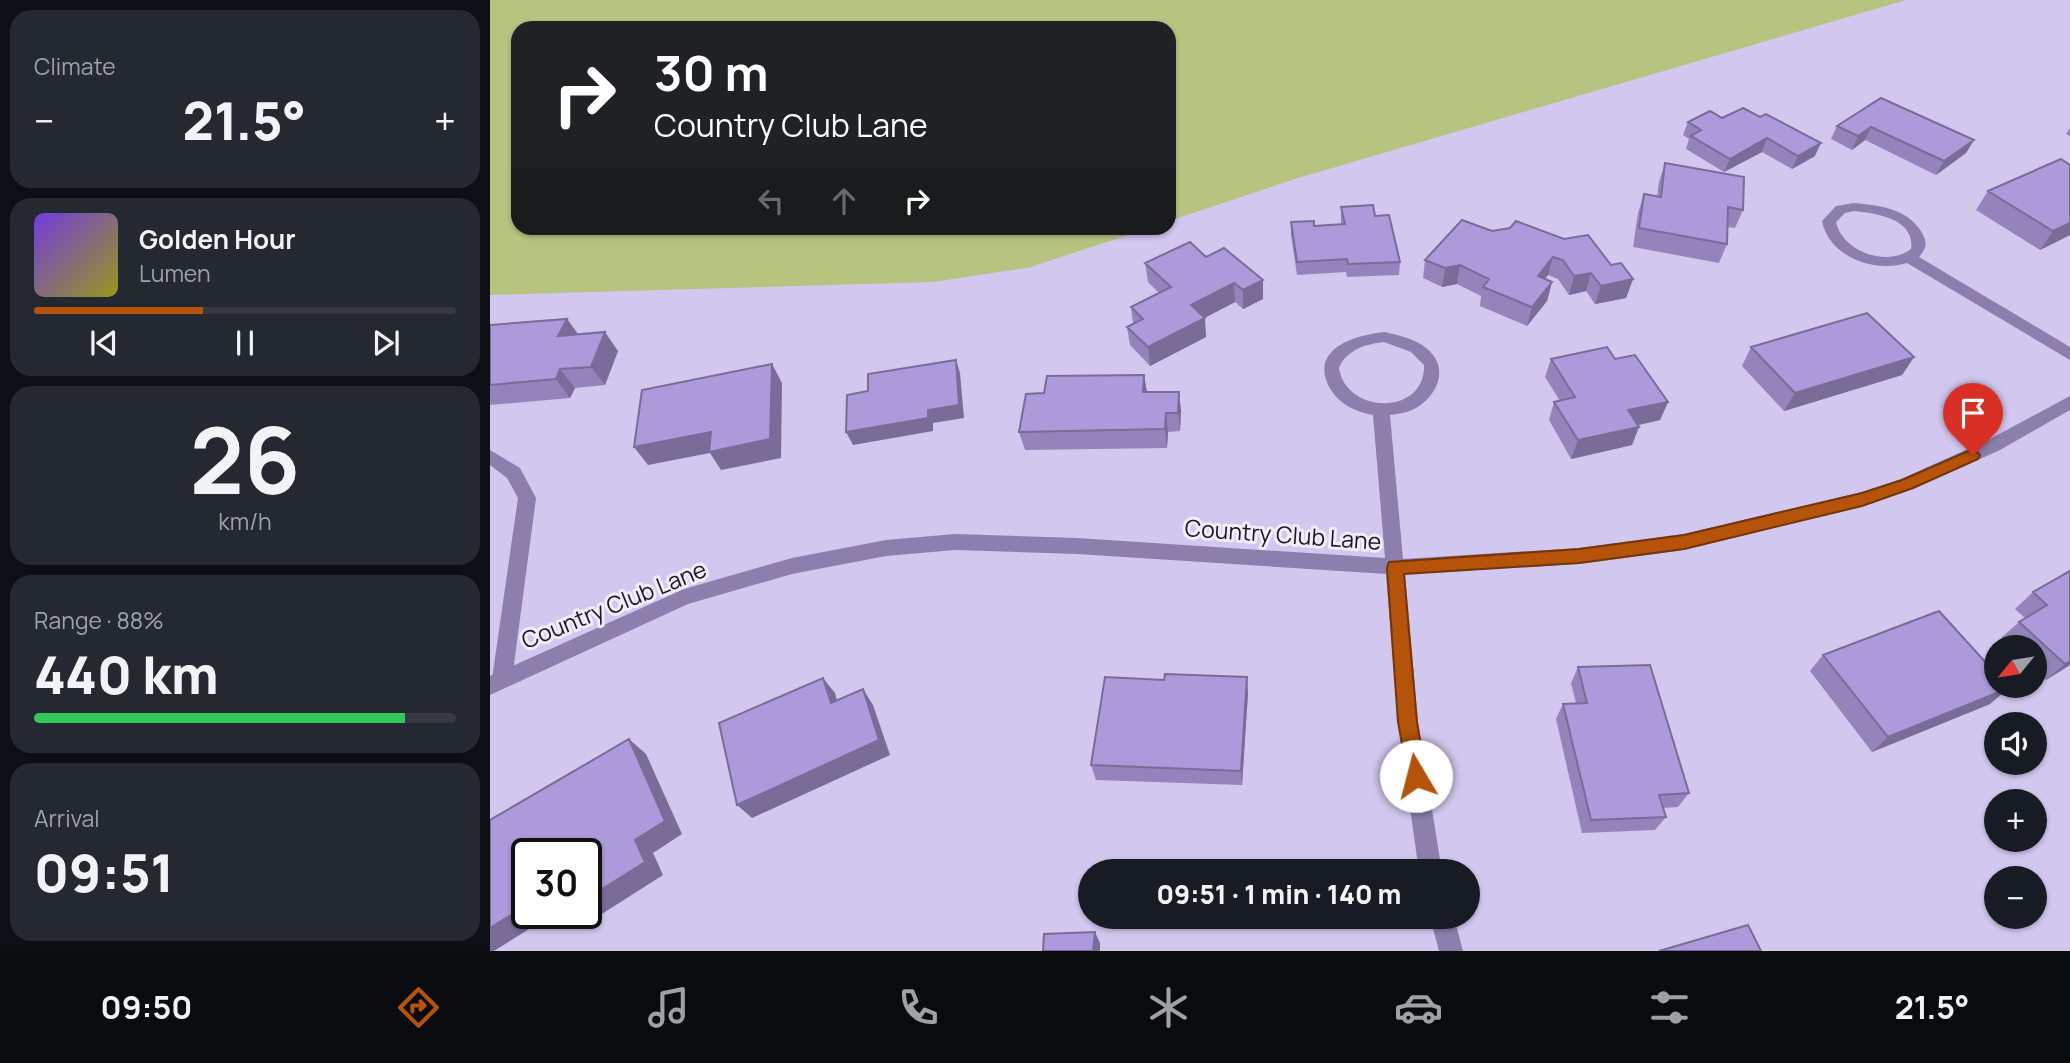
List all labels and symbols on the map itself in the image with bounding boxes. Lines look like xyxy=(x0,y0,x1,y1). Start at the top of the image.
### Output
pin xyxy=(1943,383,2003,455)
street label: Country Club Lane xyxy=(1184,511,1382,557)
street label: Country Club Lane xyxy=(516,552,711,656)
north arrow xyxy=(1984,635,2048,698)
position arrow xyxy=(1379,739,1453,813)
speed limit sign: 30 xyxy=(511,838,602,929)

